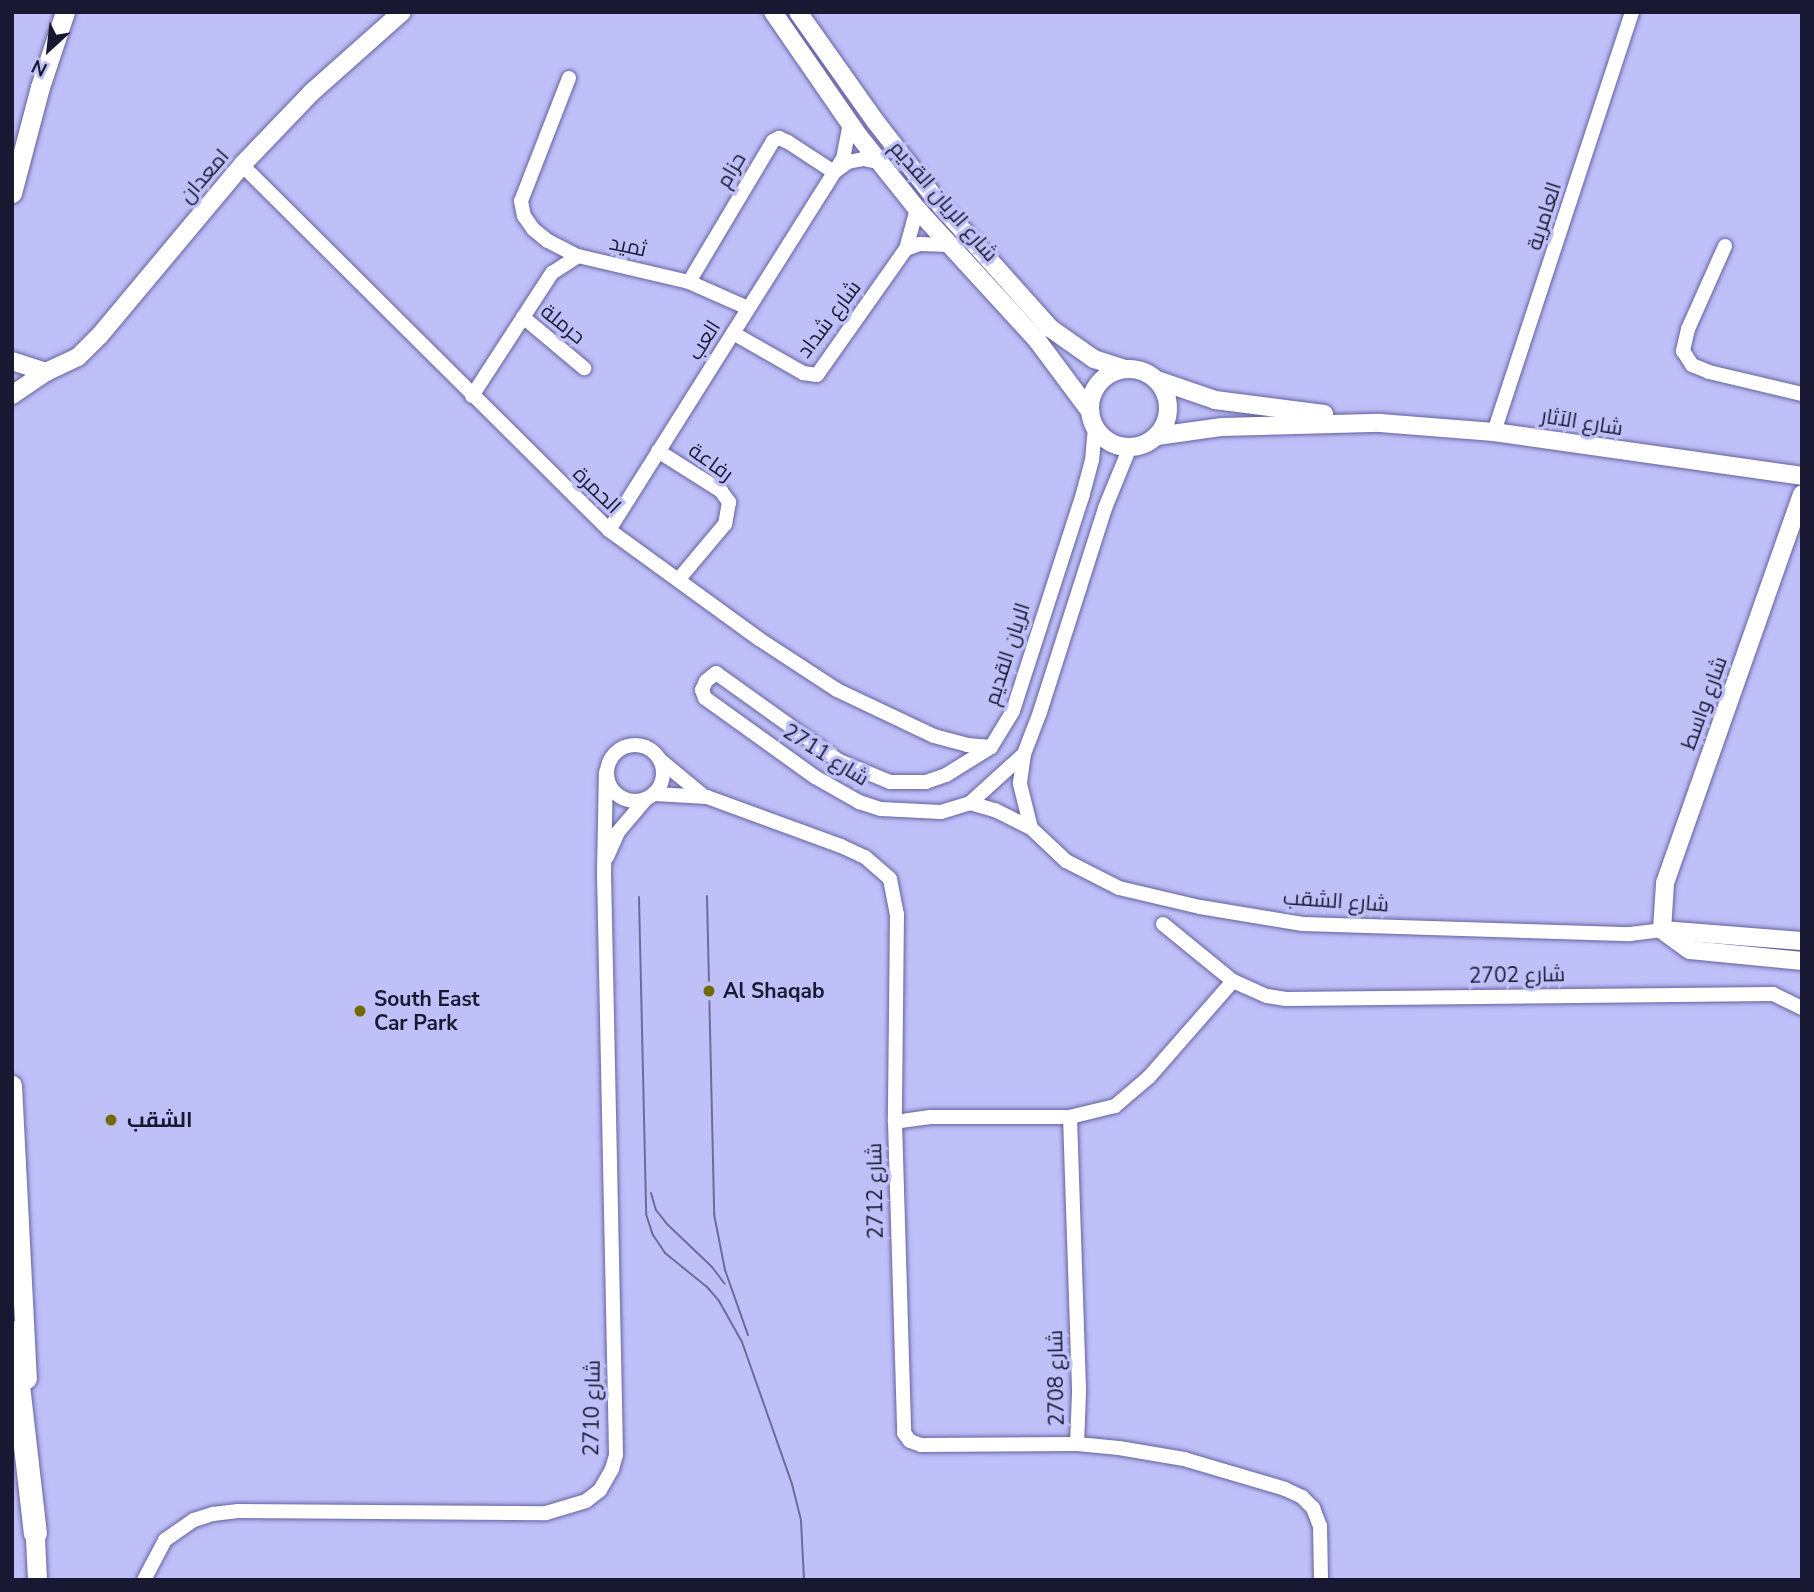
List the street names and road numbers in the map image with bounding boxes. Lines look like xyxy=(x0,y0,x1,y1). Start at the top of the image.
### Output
street label: شارع الريان القديم xyxy=(885,135,1003,267)
street label: امعدان xyxy=(174,144,234,208)
street label: حزام xyxy=(711,148,751,192)
street label: العامرية xyxy=(1521,179,1567,253)
street label: ثميد xyxy=(607,230,649,262)
street label: شارع شداد xyxy=(792,275,866,363)
street label: حرملة xyxy=(536,298,590,350)
street label: العب xyxy=(682,316,726,364)
street label: شارع الآثار xyxy=(1539,403,1625,441)
street label: رفاعة xyxy=(684,437,738,487)
street label: الحمرة xyxy=(568,461,626,519)
street label: الريان القديم xyxy=(979,600,1035,708)
street label: شارع واسط xyxy=(1676,653,1732,753)
street label: شارع 2711 xyxy=(778,719,874,791)
street label: شارع الشقب xyxy=(1282,885,1390,917)
street label: شارع 2702 xyxy=(1469,962,1565,988)
street label: شارع 2712 xyxy=(862,1143,888,1239)
street label: شارع 2708 xyxy=(1043,1330,1069,1426)
street label: شارع 2710 xyxy=(579,1360,605,1456)

